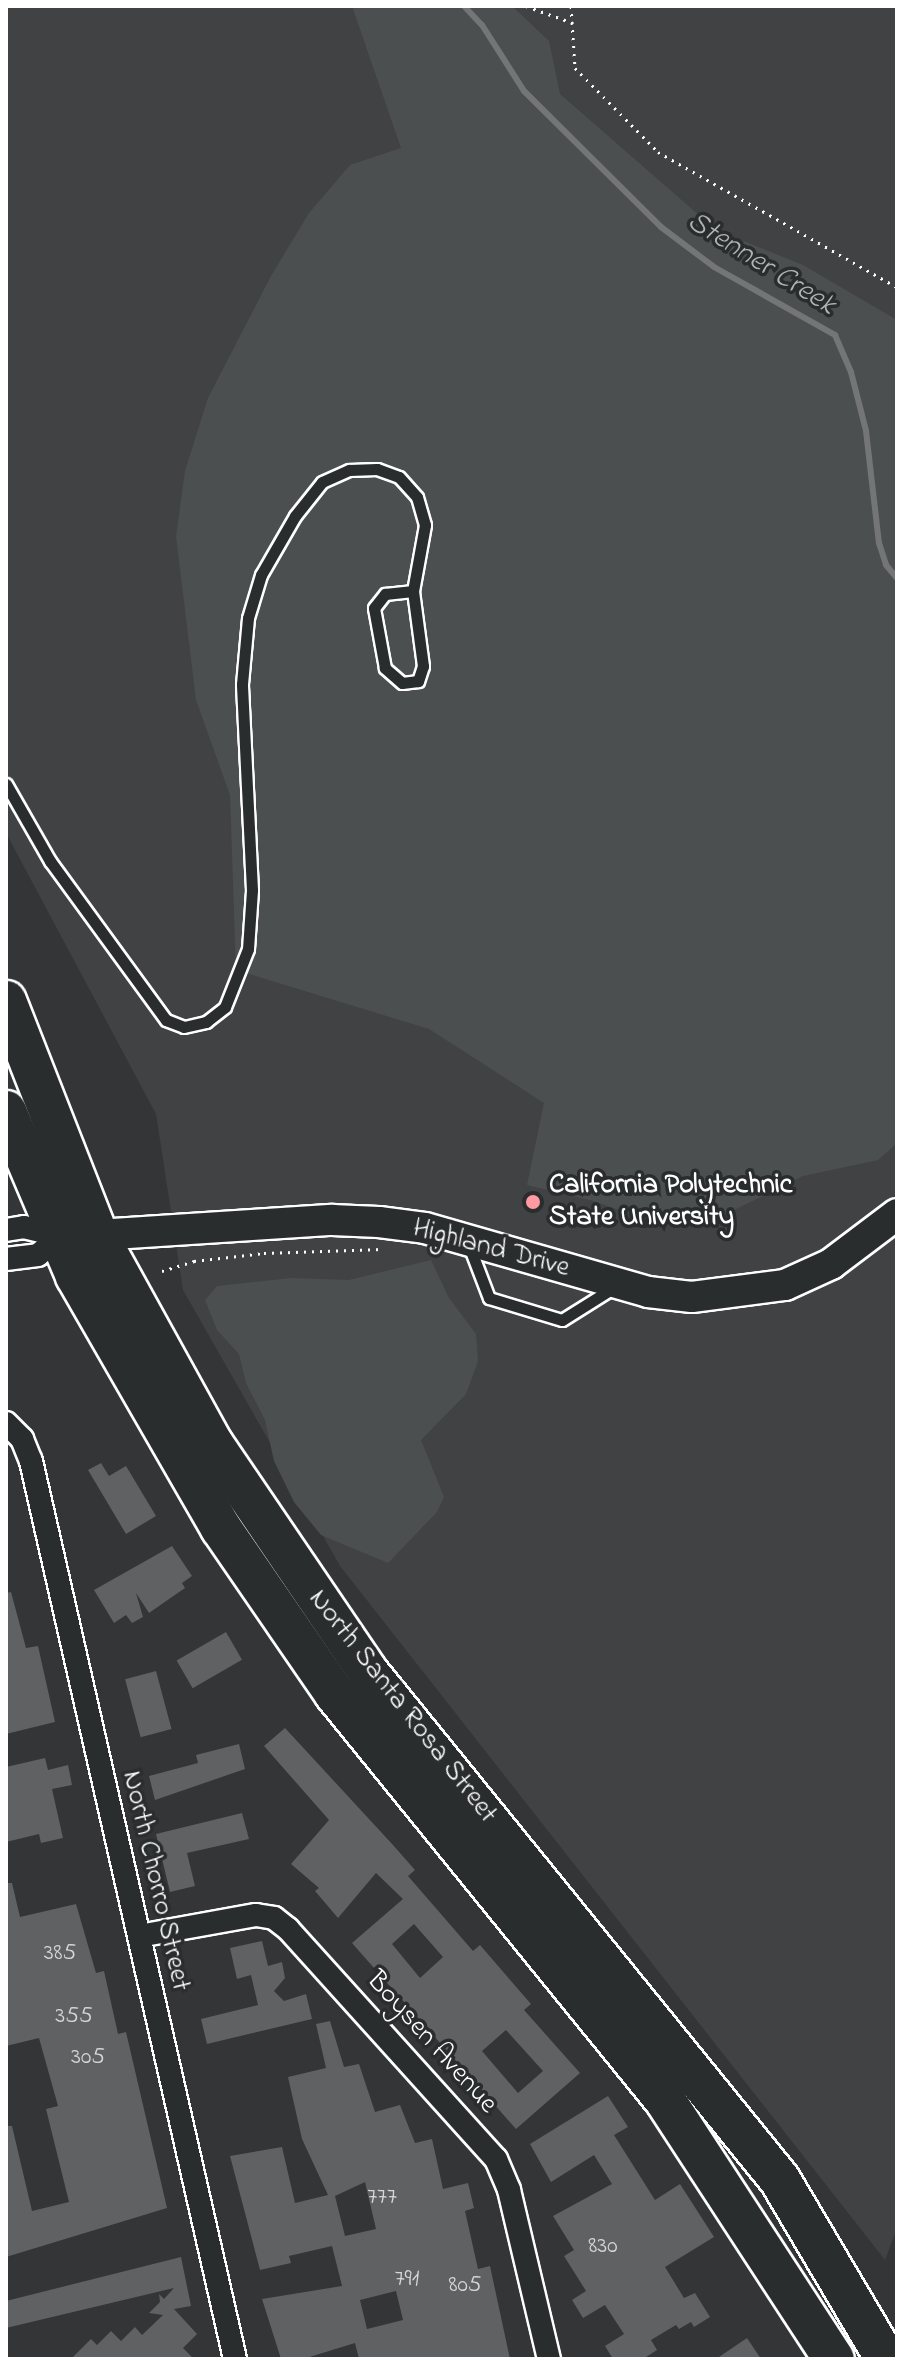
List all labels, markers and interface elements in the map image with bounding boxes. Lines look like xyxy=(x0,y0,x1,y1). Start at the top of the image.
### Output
water label: Stenner Creek xyxy=(680,204,842,324)
place label: California Polytechnic State University xyxy=(549,1169,792,1235)
marker: California Polytechnic State University xyxy=(524,1193,542,1211)
street label: Highland Drive xyxy=(409,1212,573,1286)
street label: North Santa Rosa Street xyxy=(300,1583,504,1831)
street label: North Chorro Street xyxy=(113,1768,197,1994)
house number: 385 xyxy=(44,1940,76,1968)
street label: Boysen Avenue xyxy=(358,1965,504,2121)
house number: 355 xyxy=(55,2003,93,2031)
house number: 305 xyxy=(71,2044,105,2072)
house number: 777 xyxy=(367,2184,397,2212)
house number: 830 xyxy=(588,2233,618,2261)
house number: 791 xyxy=(395,2266,419,2294)
house number: 805 xyxy=(448,2272,482,2300)

